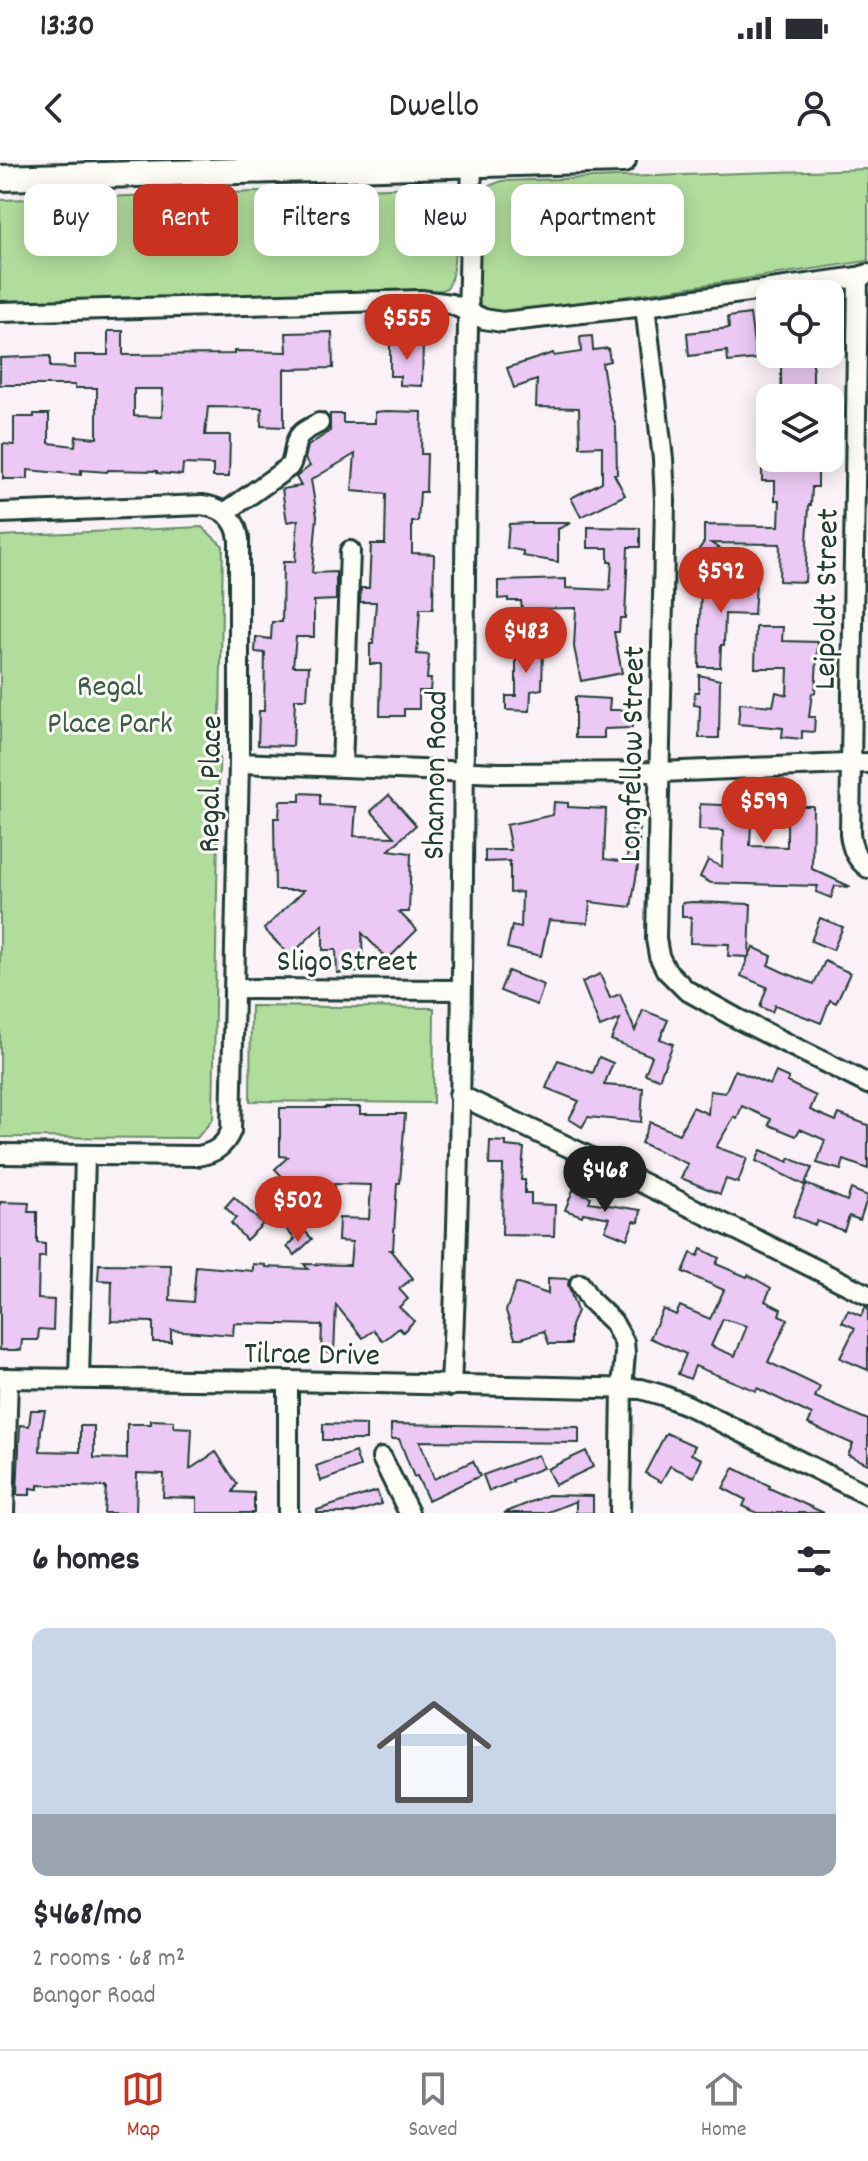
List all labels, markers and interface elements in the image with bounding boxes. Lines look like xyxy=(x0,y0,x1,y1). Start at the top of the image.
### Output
text: 13:30 xyxy=(40,7,95,50)
text: Dwello xyxy=(389,82,479,134)
icon: back xyxy=(32,86,76,130)
icon: person xyxy=(792,86,836,130)
chip: Buy xyxy=(24,184,117,256)
chip: Rent xyxy=(133,184,238,256)
chip: Filters xyxy=(254,184,379,256)
chip: New xyxy=(395,184,495,256)
chip: Apartment xyxy=(511,184,684,256)
map controls xyxy=(756,280,844,472)
button: locate xyxy=(756,280,844,368)
pin: $555 xyxy=(360,294,454,362)
text: $555 xyxy=(382,301,432,338)
button: layers xyxy=(756,384,844,472)
street label: Leipoldt Street xyxy=(804,508,854,690)
pin: $592 xyxy=(674,547,768,615)
text: $592 xyxy=(697,554,745,591)
pin: $483 xyxy=(479,607,573,675)
text: $483 xyxy=(503,614,549,651)
street label: Longfellow Street xyxy=(610,645,660,863)
park label: Regal Place Park xyxy=(47,666,173,749)
street label: Shannon Road xyxy=(414,690,462,860)
street label: Regal Place xyxy=(189,715,237,853)
pin: $599 xyxy=(717,777,811,845)
text: $599 xyxy=(739,784,789,821)
street label: Sligo Street xyxy=(277,941,418,987)
pin: $468 xyxy=(558,1146,652,1214)
text: $468 xyxy=(581,1153,629,1190)
pin: $502 xyxy=(251,1176,345,1244)
text: $502 xyxy=(273,1183,323,1220)
street label: Tilrae Drive xyxy=(243,1333,380,1381)
text: 6 homes xyxy=(32,1537,140,1586)
icon: filters xyxy=(792,1539,836,1583)
icon: home xyxy=(362,1680,506,1824)
text: $468/mo xyxy=(32,1892,142,1941)
text: 2 rooms · 68 m² xyxy=(32,1941,185,1978)
text: Bangor Road xyxy=(32,1978,156,2015)
tab: Map xyxy=(121,2067,165,2146)
tab: Saved xyxy=(408,2067,458,2146)
tab: Home xyxy=(701,2067,746,2146)

